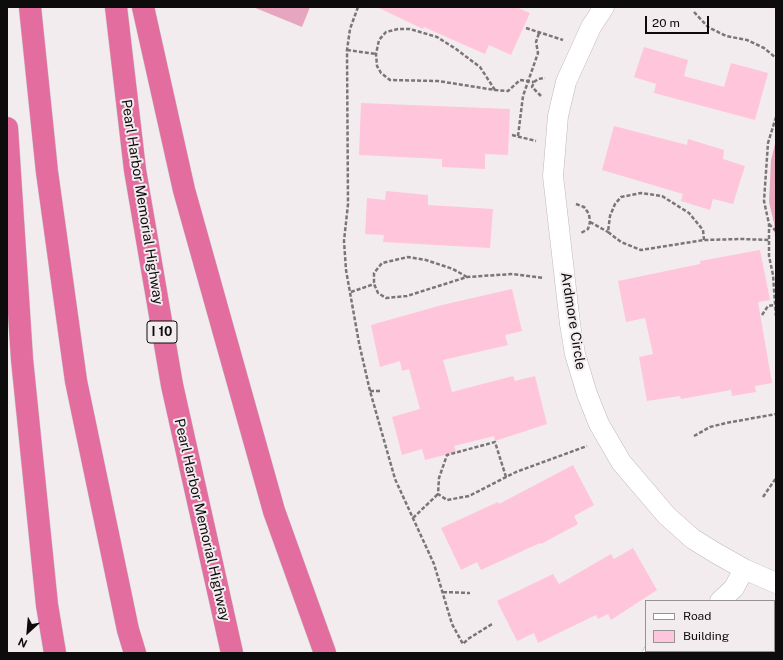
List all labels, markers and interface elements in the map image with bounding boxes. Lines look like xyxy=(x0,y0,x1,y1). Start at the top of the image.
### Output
scale bar xyxy=(647,8,711,34)
text: 20 m xyxy=(652,16,680,30)
street label: Pearl Harbor Memorial Highway xyxy=(117,98,167,306)
street label: Ardmore Circle xyxy=(557,271,589,371)
road number: I 10 xyxy=(147,321,177,343)
street label: Pearl Harbor Memorial Highway xyxy=(170,417,234,623)
legend xyxy=(645,600,775,652)
text: Road xyxy=(683,609,711,623)
north arrow xyxy=(8,612,48,652)
text: Building xyxy=(683,629,729,643)
text: N xyxy=(16,636,29,650)

